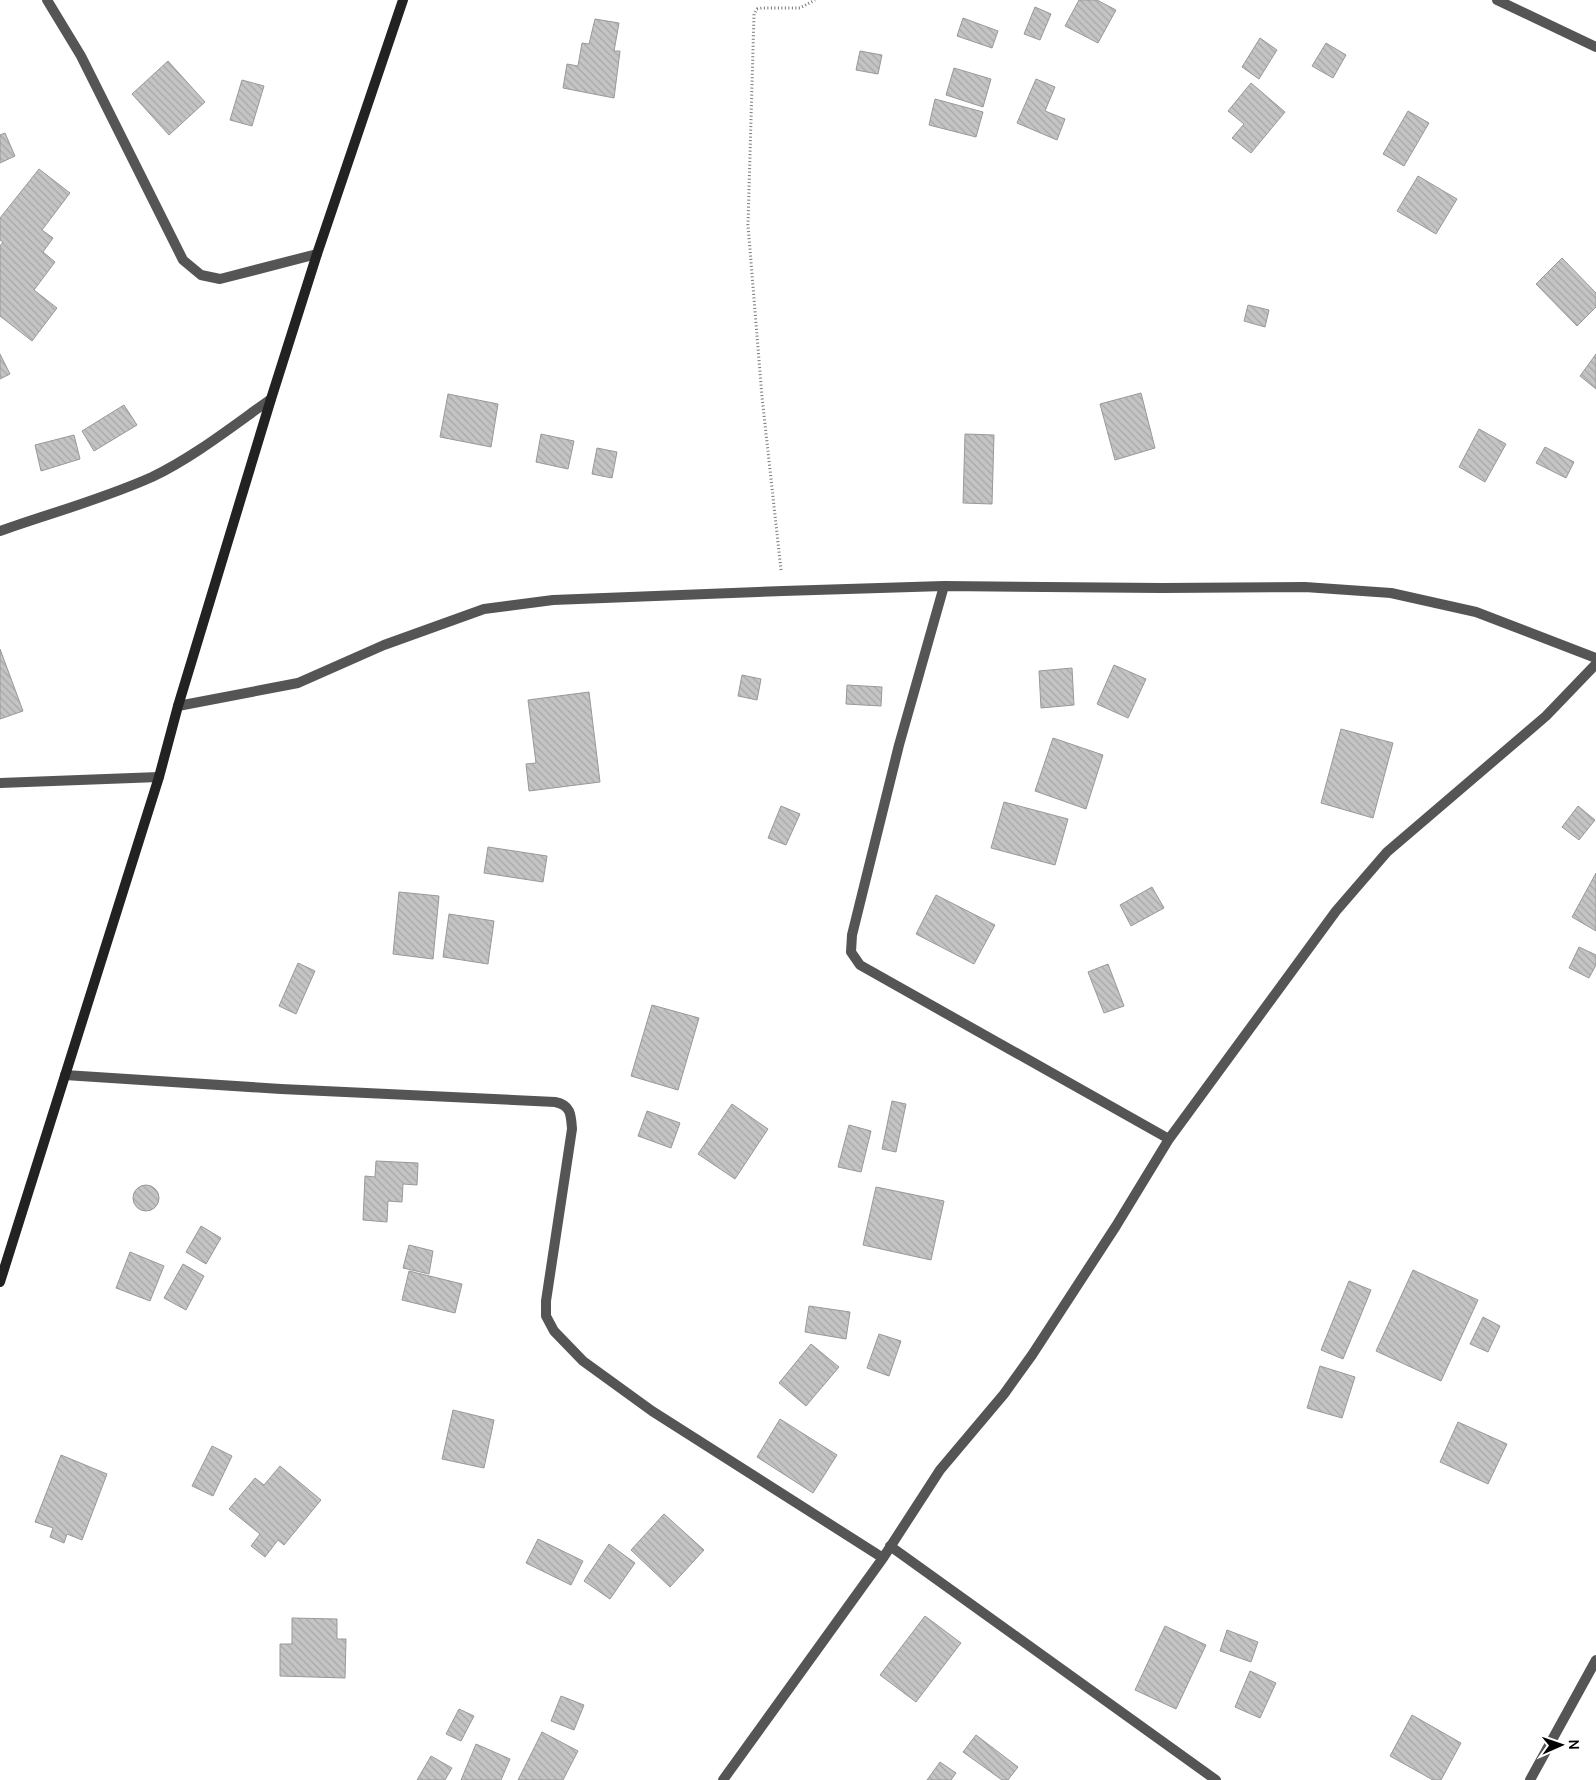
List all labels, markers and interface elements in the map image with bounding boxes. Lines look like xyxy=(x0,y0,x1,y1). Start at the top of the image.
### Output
north arrow xyxy=(1536,1720,1586,1770)
text: N xyxy=(1565,1739,1584,1750)

